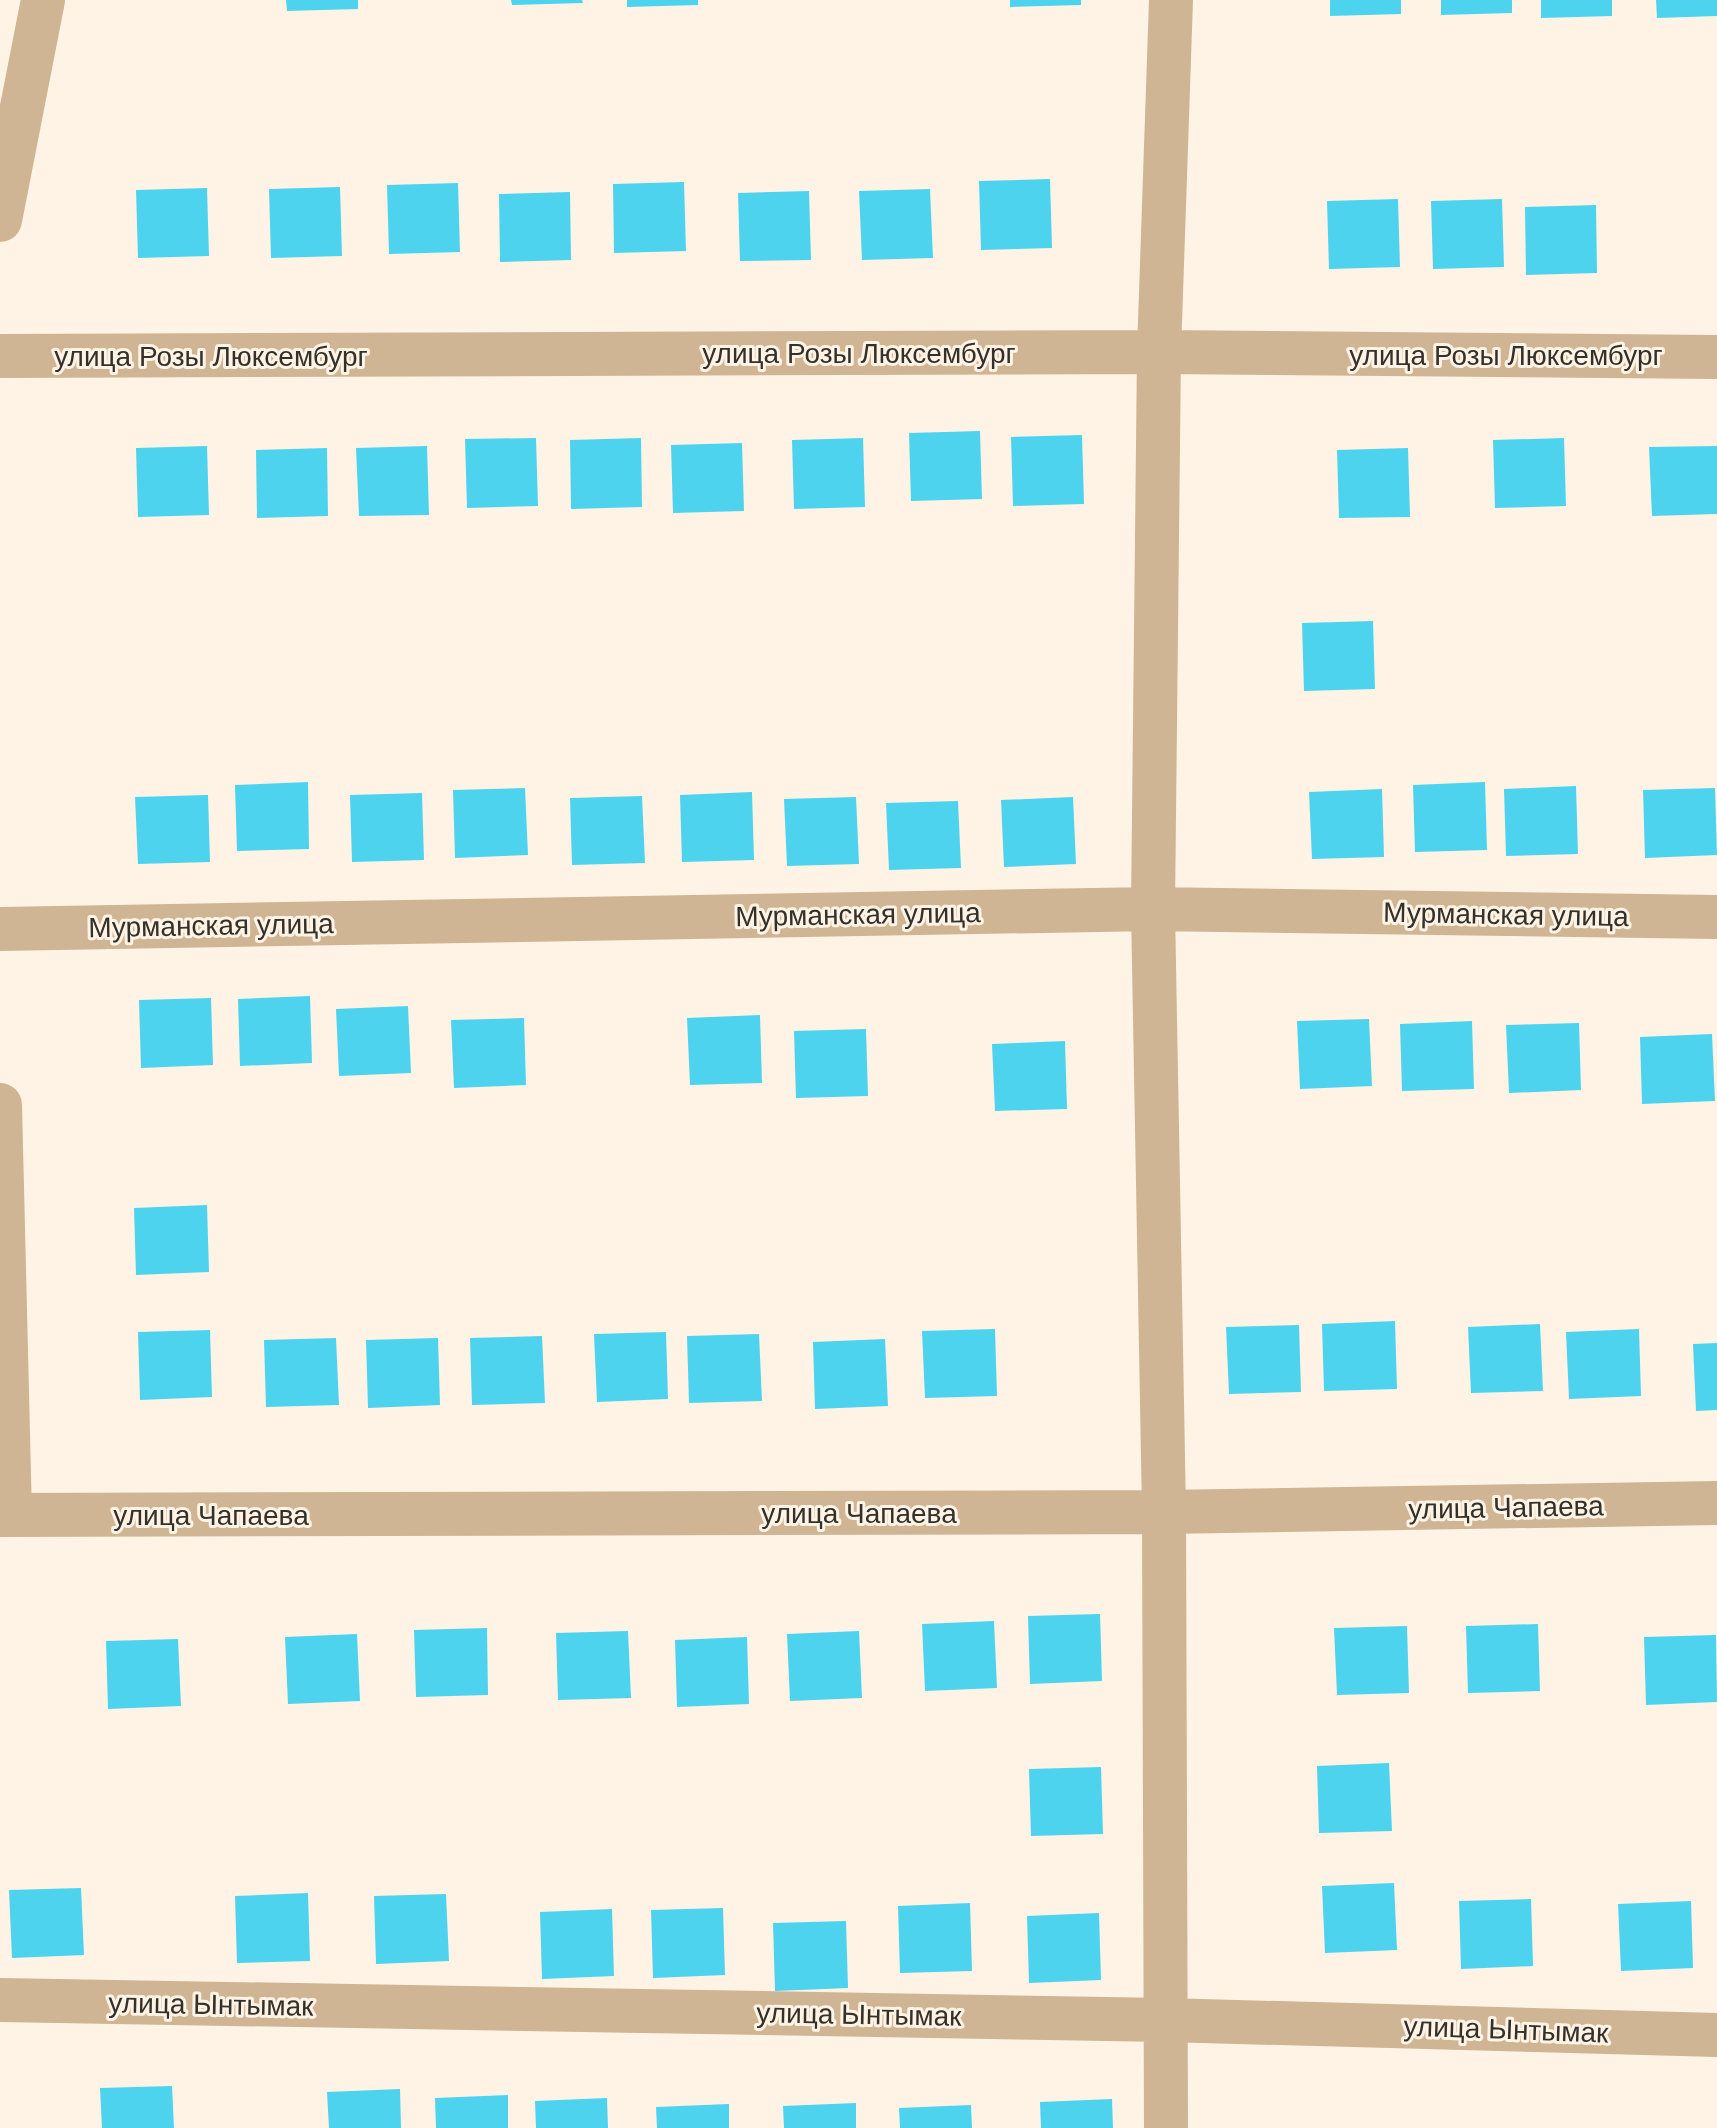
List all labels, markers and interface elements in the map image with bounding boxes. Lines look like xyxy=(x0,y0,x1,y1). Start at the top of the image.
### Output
street label: улица Розы Люксембург xyxy=(702,338,1016,369)
street label: улица Розы Люксембург xyxy=(1349,340,1663,371)
street label: улица Розы Люксембург xyxy=(54,341,368,372)
street label: Мурманская улица xyxy=(735,897,981,932)
street label: Мурманская улица xyxy=(1383,897,1629,932)
street label: Мурманская улица xyxy=(88,908,334,943)
street label: улица Чапаева xyxy=(1408,1490,1604,1525)
street label: улица Чапаева xyxy=(761,1498,957,1529)
street label: улица Чапаева xyxy=(113,1500,309,1531)
street label: улица Ынтымак xyxy=(108,1987,315,2022)
street label: улица Ынтымак xyxy=(756,1997,963,2032)
street label: улица Ынтымак xyxy=(1403,2010,1610,2049)

